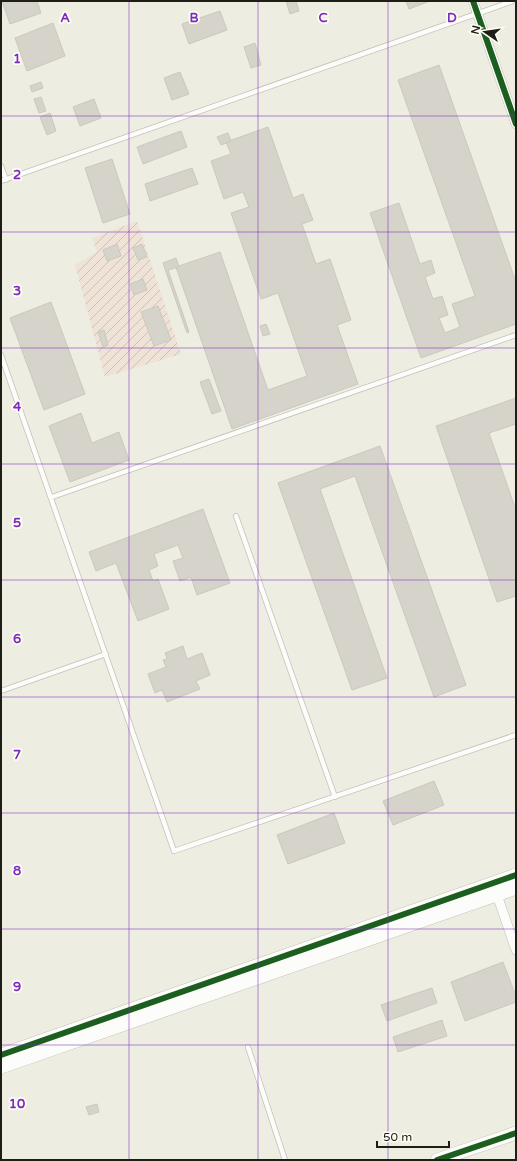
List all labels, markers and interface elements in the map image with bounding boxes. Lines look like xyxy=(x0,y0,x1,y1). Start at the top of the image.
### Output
text: A xyxy=(60,10,70,26)
text: B xyxy=(189,10,199,26)
text: C xyxy=(318,10,328,26)
text: D xyxy=(447,10,457,26)
north arrow xyxy=(465,12,505,52)
text: N xyxy=(468,24,483,36)
text: 1 xyxy=(13,51,21,67)
text: 2 xyxy=(13,167,21,183)
text: 3 xyxy=(13,283,21,299)
text: 4 xyxy=(13,399,22,415)
text: 5 xyxy=(13,515,21,531)
text: 6 xyxy=(13,631,21,647)
text: 7 xyxy=(13,747,21,763)
text: 8 xyxy=(13,863,21,879)
text: 9 xyxy=(13,979,21,995)
text: 10 xyxy=(9,1096,25,1112)
scale bar xyxy=(377,1123,449,1149)
text: 50 m xyxy=(383,1130,412,1144)

